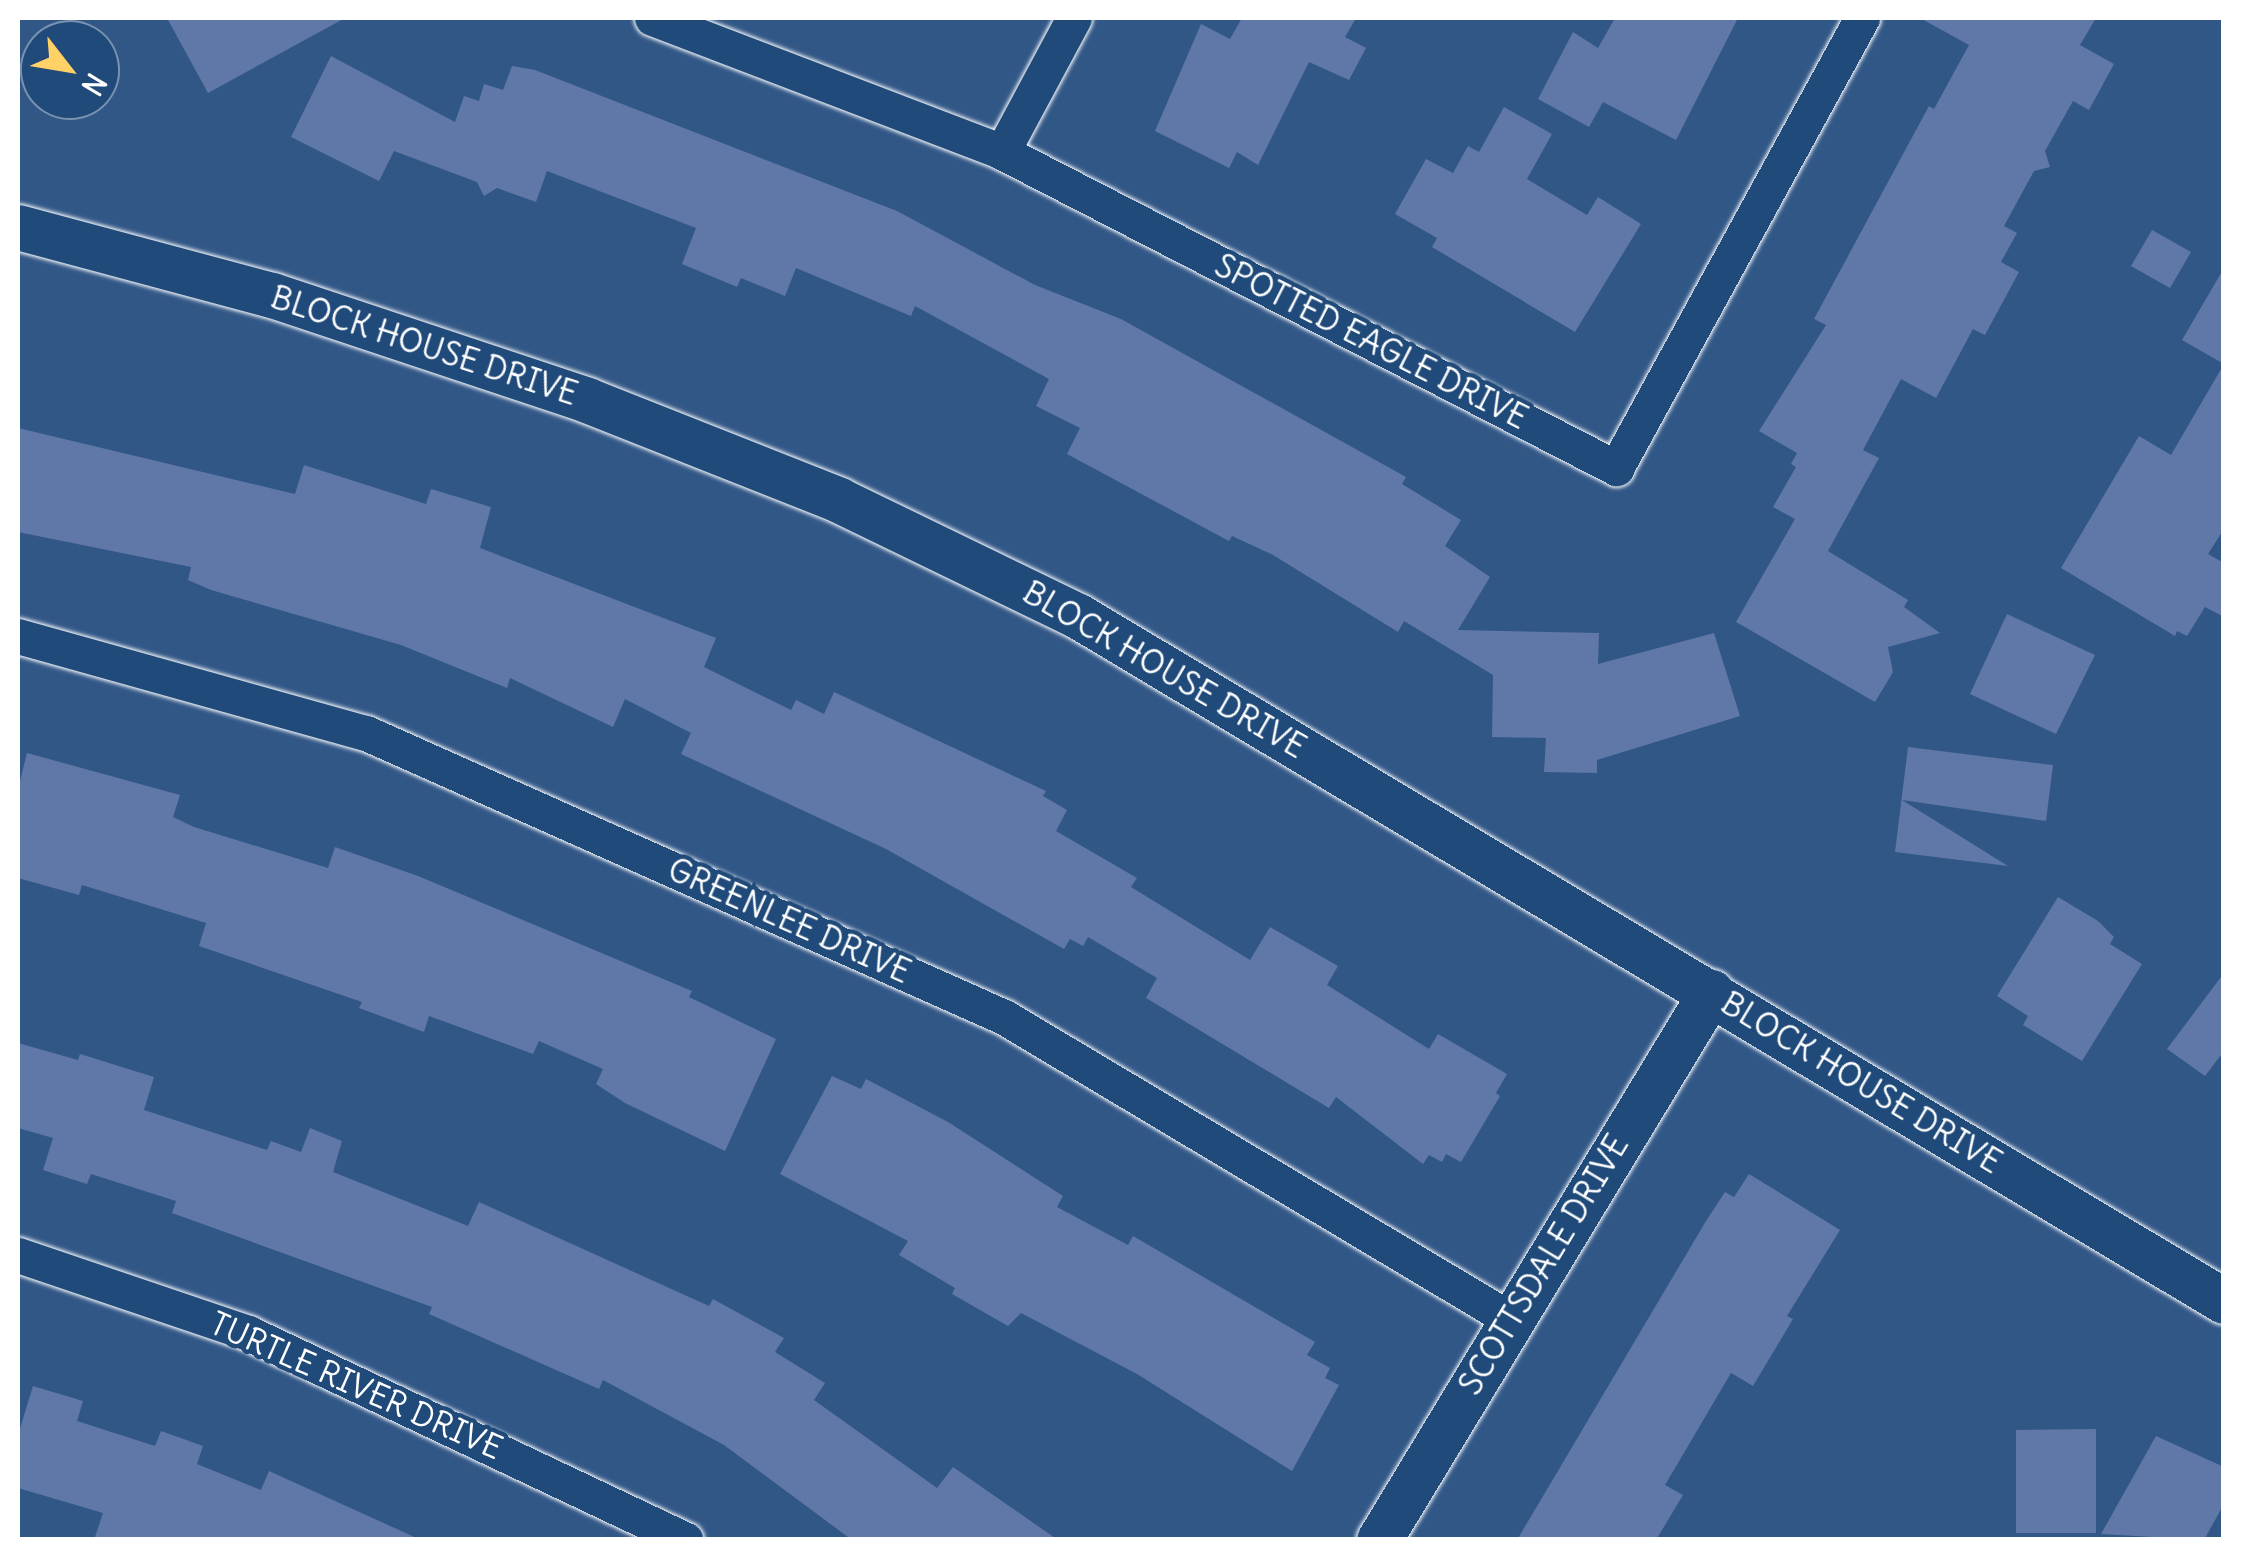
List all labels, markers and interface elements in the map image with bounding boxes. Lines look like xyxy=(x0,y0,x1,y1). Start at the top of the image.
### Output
north arrow xyxy=(20,20,120,120)
text: N xyxy=(74,67,114,102)
street label: SPOTTED EAGLE DRIVE xyxy=(1208,246,1534,438)
street label: BLOCK HOUSE DRIVE xyxy=(266,278,582,414)
street label: BLOCK HOUSE DRIVE xyxy=(1016,573,1312,767)
street label: GREENLEE DRIVE xyxy=(662,850,916,992)
street label: BLOCK HOUSE DRIVE xyxy=(1714,984,2008,1182)
street label: SCOTTSDALE DRIVE xyxy=(1451,1128,1637,1402)
street label: TURTLE RIVER DRIVE xyxy=(204,1304,508,1468)

